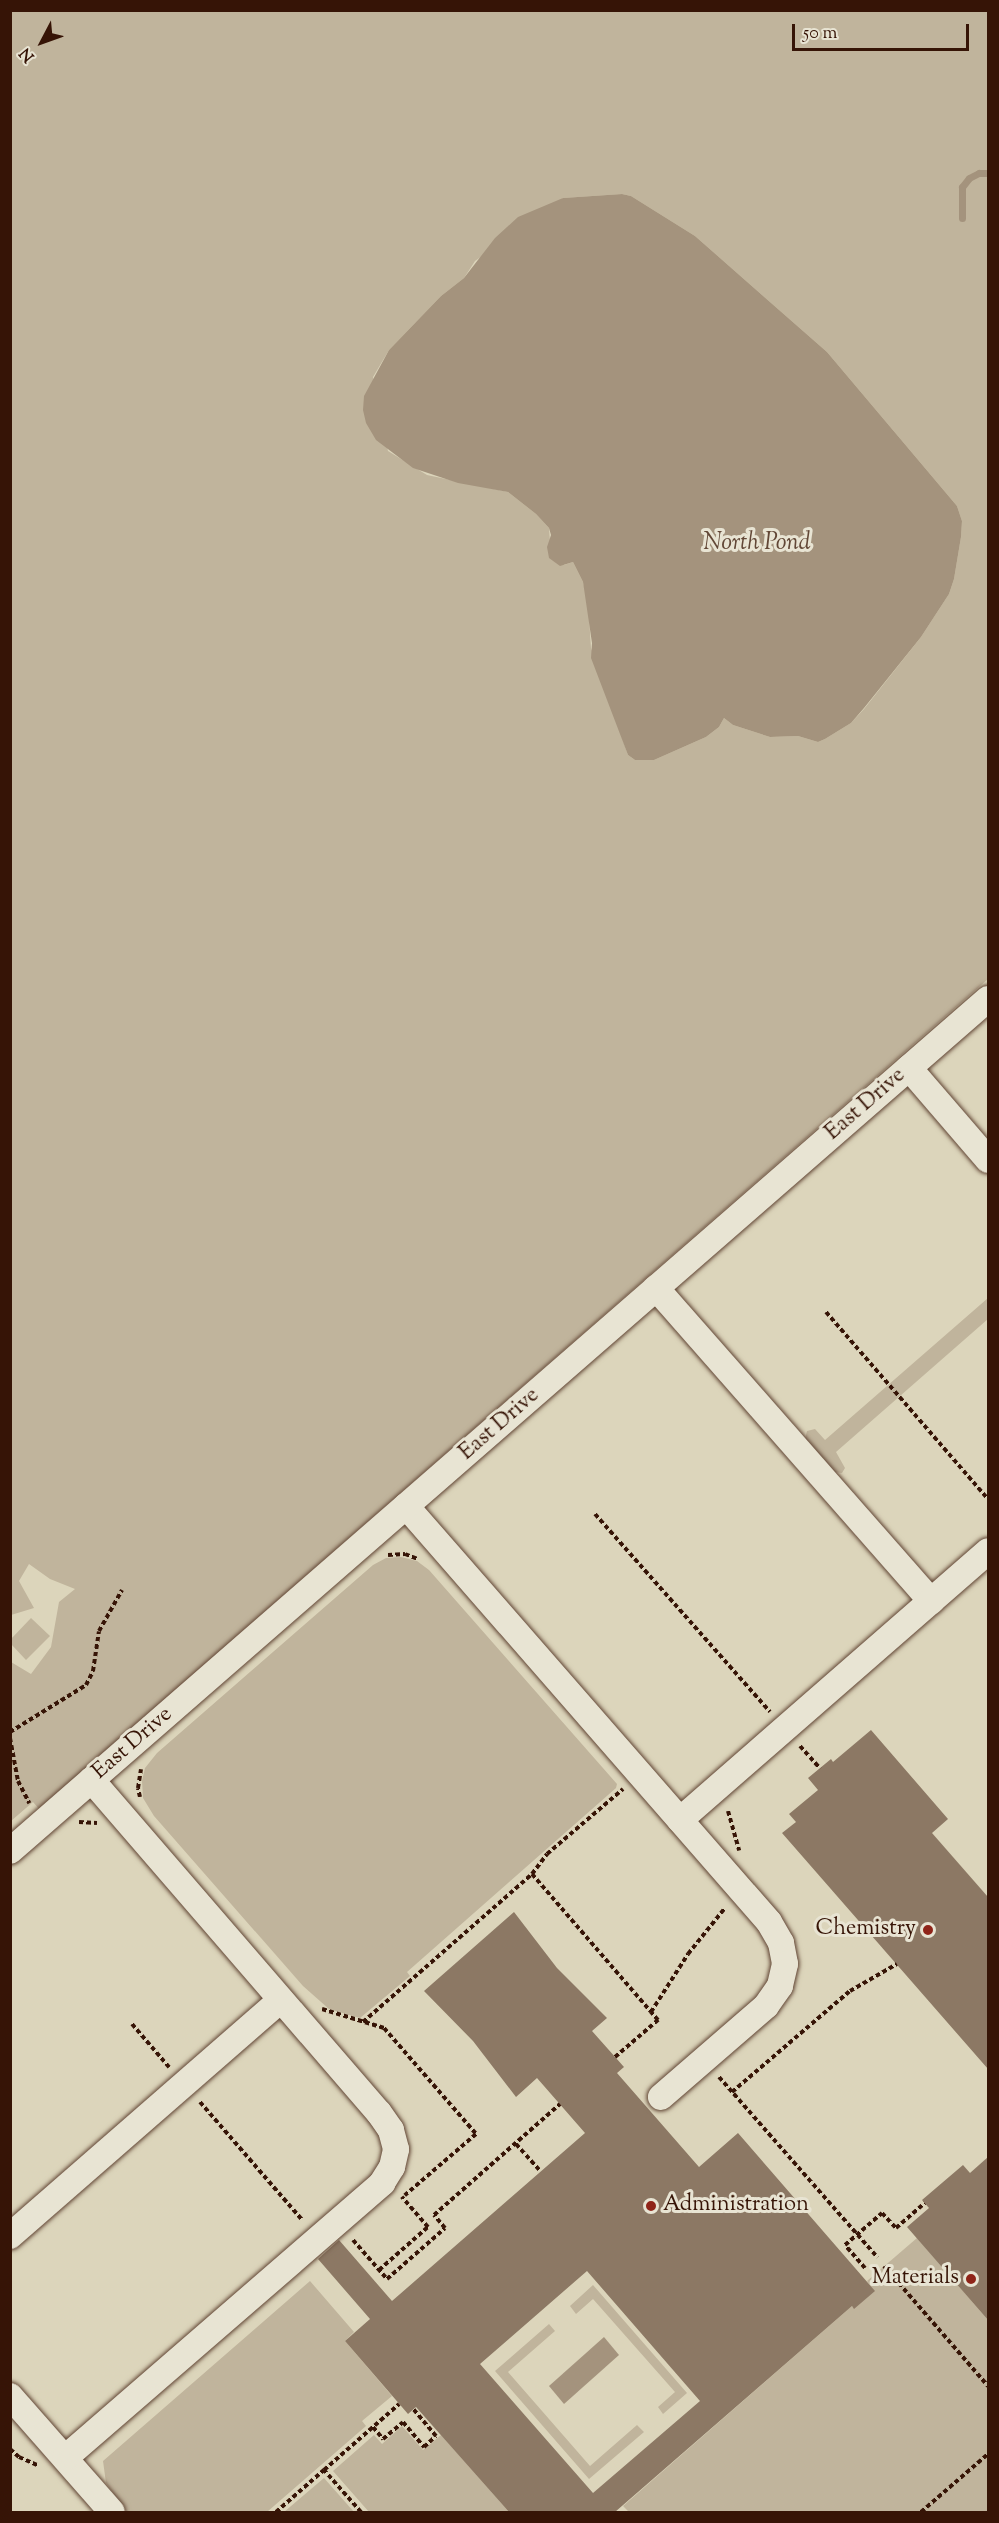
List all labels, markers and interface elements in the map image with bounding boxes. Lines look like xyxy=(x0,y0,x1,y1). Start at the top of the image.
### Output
north arrow xyxy=(12,12,72,72)
scale bar xyxy=(795,12,972,50)
text: 50 m xyxy=(803,21,837,47)
text: N xyxy=(15,42,41,67)
water label: North Pond xyxy=(703,530,811,558)
street label: East Drive xyxy=(821,1063,911,1147)
street label: East Drive xyxy=(455,1383,545,1467)
street label: East Drive xyxy=(88,1702,178,1786)
place label: Chemistry xyxy=(815,1917,916,1943)
marker: Chemistry xyxy=(921,1923,935,1937)
place label: Administration xyxy=(663,2193,809,2219)
marker: Administration xyxy=(644,2199,658,2213)
place label: Materials xyxy=(872,2266,959,2292)
marker: Materials xyxy=(964,2272,978,2286)

